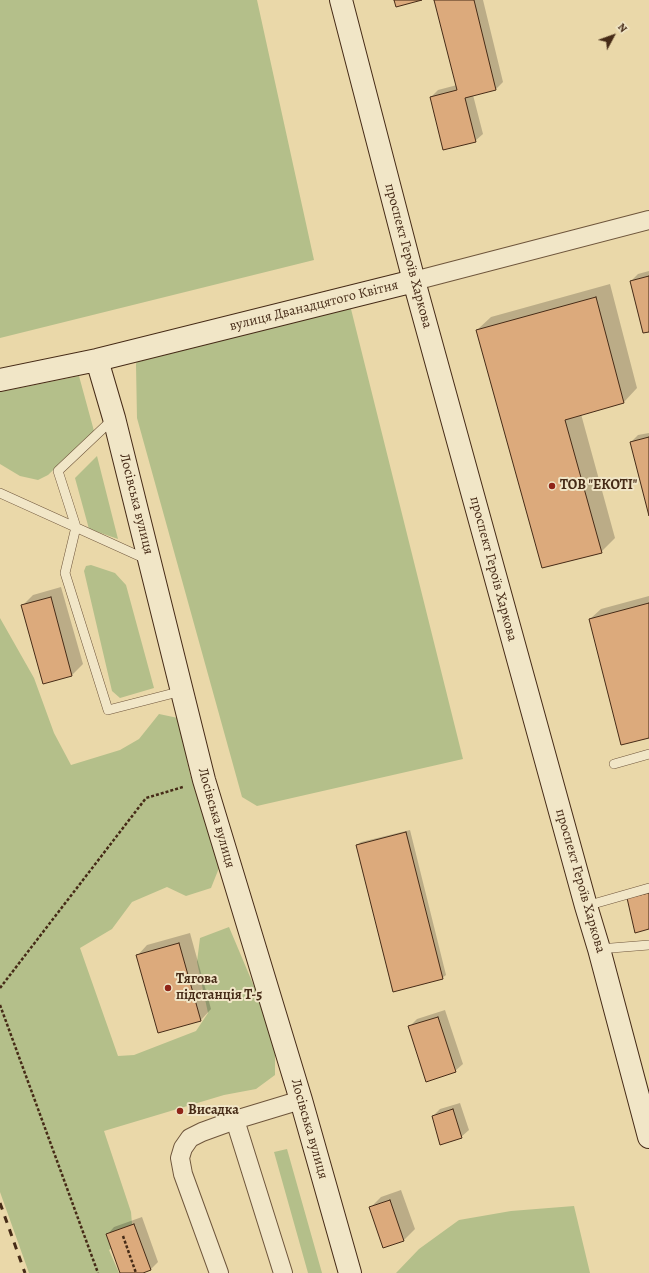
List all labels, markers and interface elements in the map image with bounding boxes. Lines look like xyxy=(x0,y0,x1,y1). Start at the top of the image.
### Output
north arrow xyxy=(593,16,633,56)
text: N xyxy=(614,20,631,36)
street label: проспект Героїв Харкова xyxy=(381,182,435,330)
street label: вулиця Дванадцятого Квітня xyxy=(228,277,400,335)
street label: Лосівська вулиця xyxy=(115,452,157,556)
place label: ТОВ "ЕКОТI" xyxy=(560,478,637,494)
marker: ТОВ "ЕКОТI" xyxy=(547,481,557,491)
street label: проспект Героїв Харкова xyxy=(466,495,520,643)
street label: Лосівська вулиця xyxy=(194,766,238,870)
street label: проспект Героїв Харкова xyxy=(551,807,609,955)
place label: Тягова підстанція Т-5 xyxy=(176,972,262,1004)
marker: Тягова підстанція Т-5 xyxy=(163,983,173,993)
street label: Лосівська вулиця xyxy=(287,1077,331,1181)
place label: Висадка xyxy=(188,1103,239,1119)
marker: Висадка xyxy=(175,1106,185,1116)

